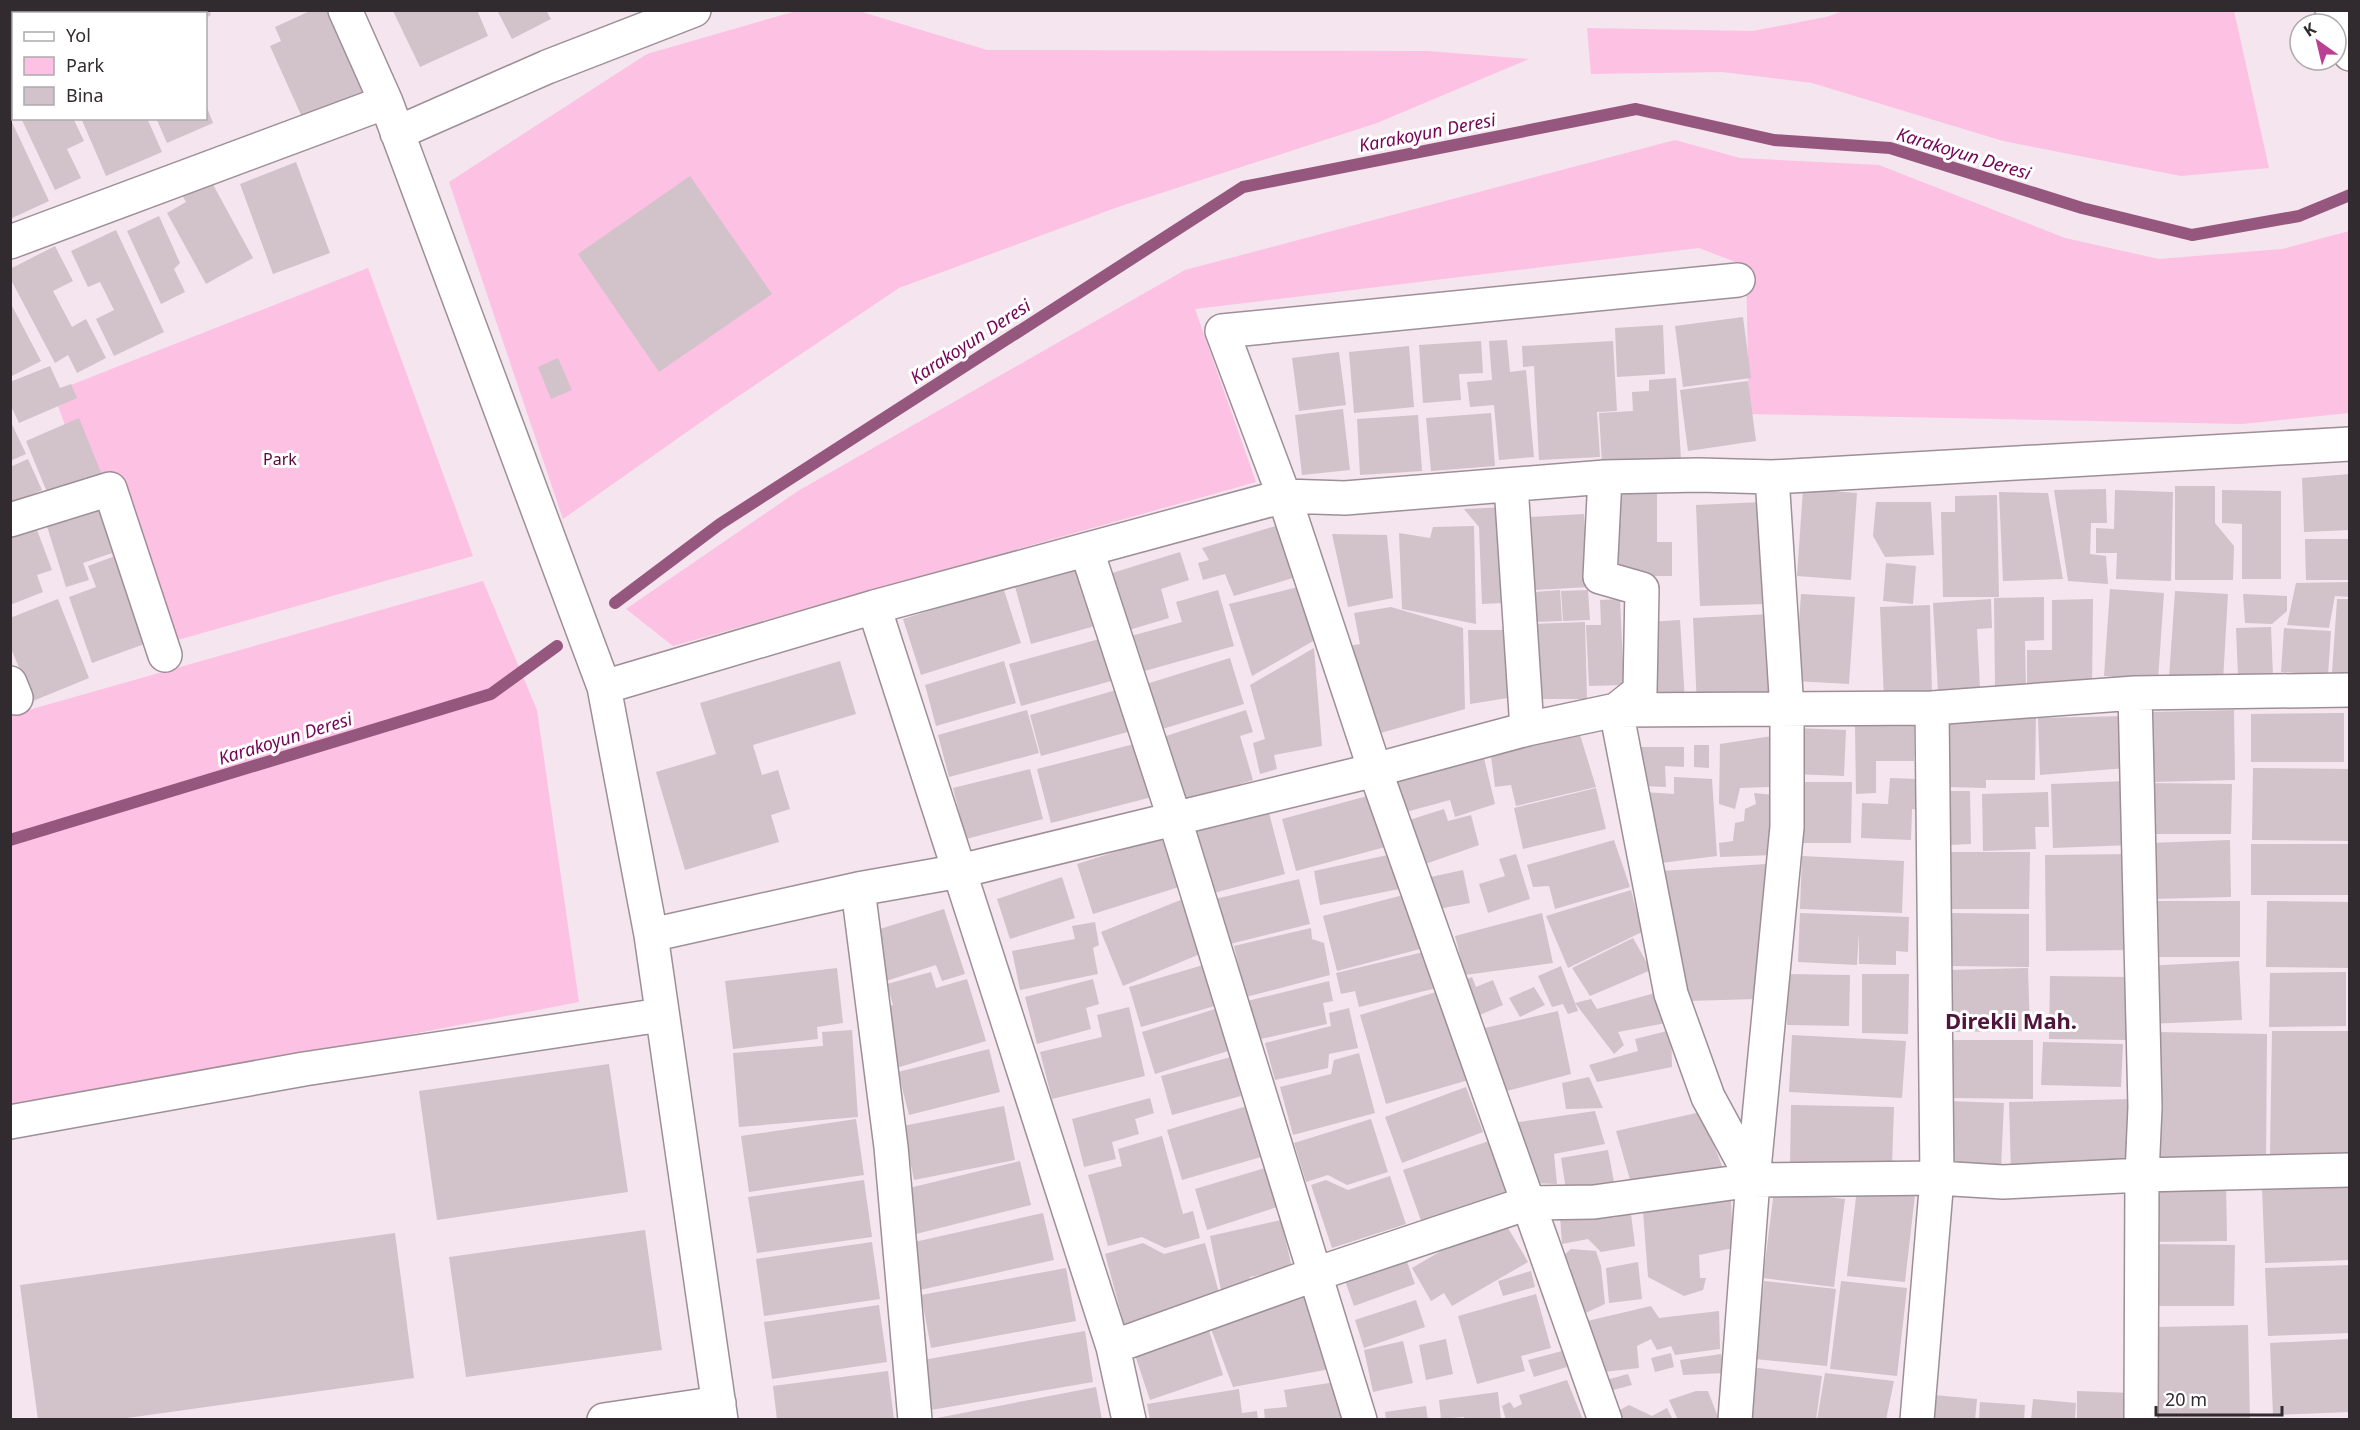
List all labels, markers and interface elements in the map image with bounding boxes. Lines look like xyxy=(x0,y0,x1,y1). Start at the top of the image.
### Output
legend xyxy=(12,12,207,120)
north arrow xyxy=(2288,12,2348,72)
text: K xyxy=(2299,17,2320,42)
text: Yol xyxy=(66,23,91,47)
text: Park xyxy=(66,53,104,77)
text: Bina xyxy=(66,83,104,107)
water label: Karakoyun Deresi xyxy=(1357,107,1498,157)
water label: Karakoyun Deresi xyxy=(1894,121,2034,185)
water label: Karakoyun Deresi xyxy=(905,293,1035,389)
park label: Park xyxy=(263,448,297,470)
water label: Karakoyun Deresi xyxy=(215,706,355,770)
district label: Direkli Mah. xyxy=(1945,1005,2077,1035)
scale bar xyxy=(2156,1379,2282,1417)
text: 20 m xyxy=(2165,1387,2207,1411)

